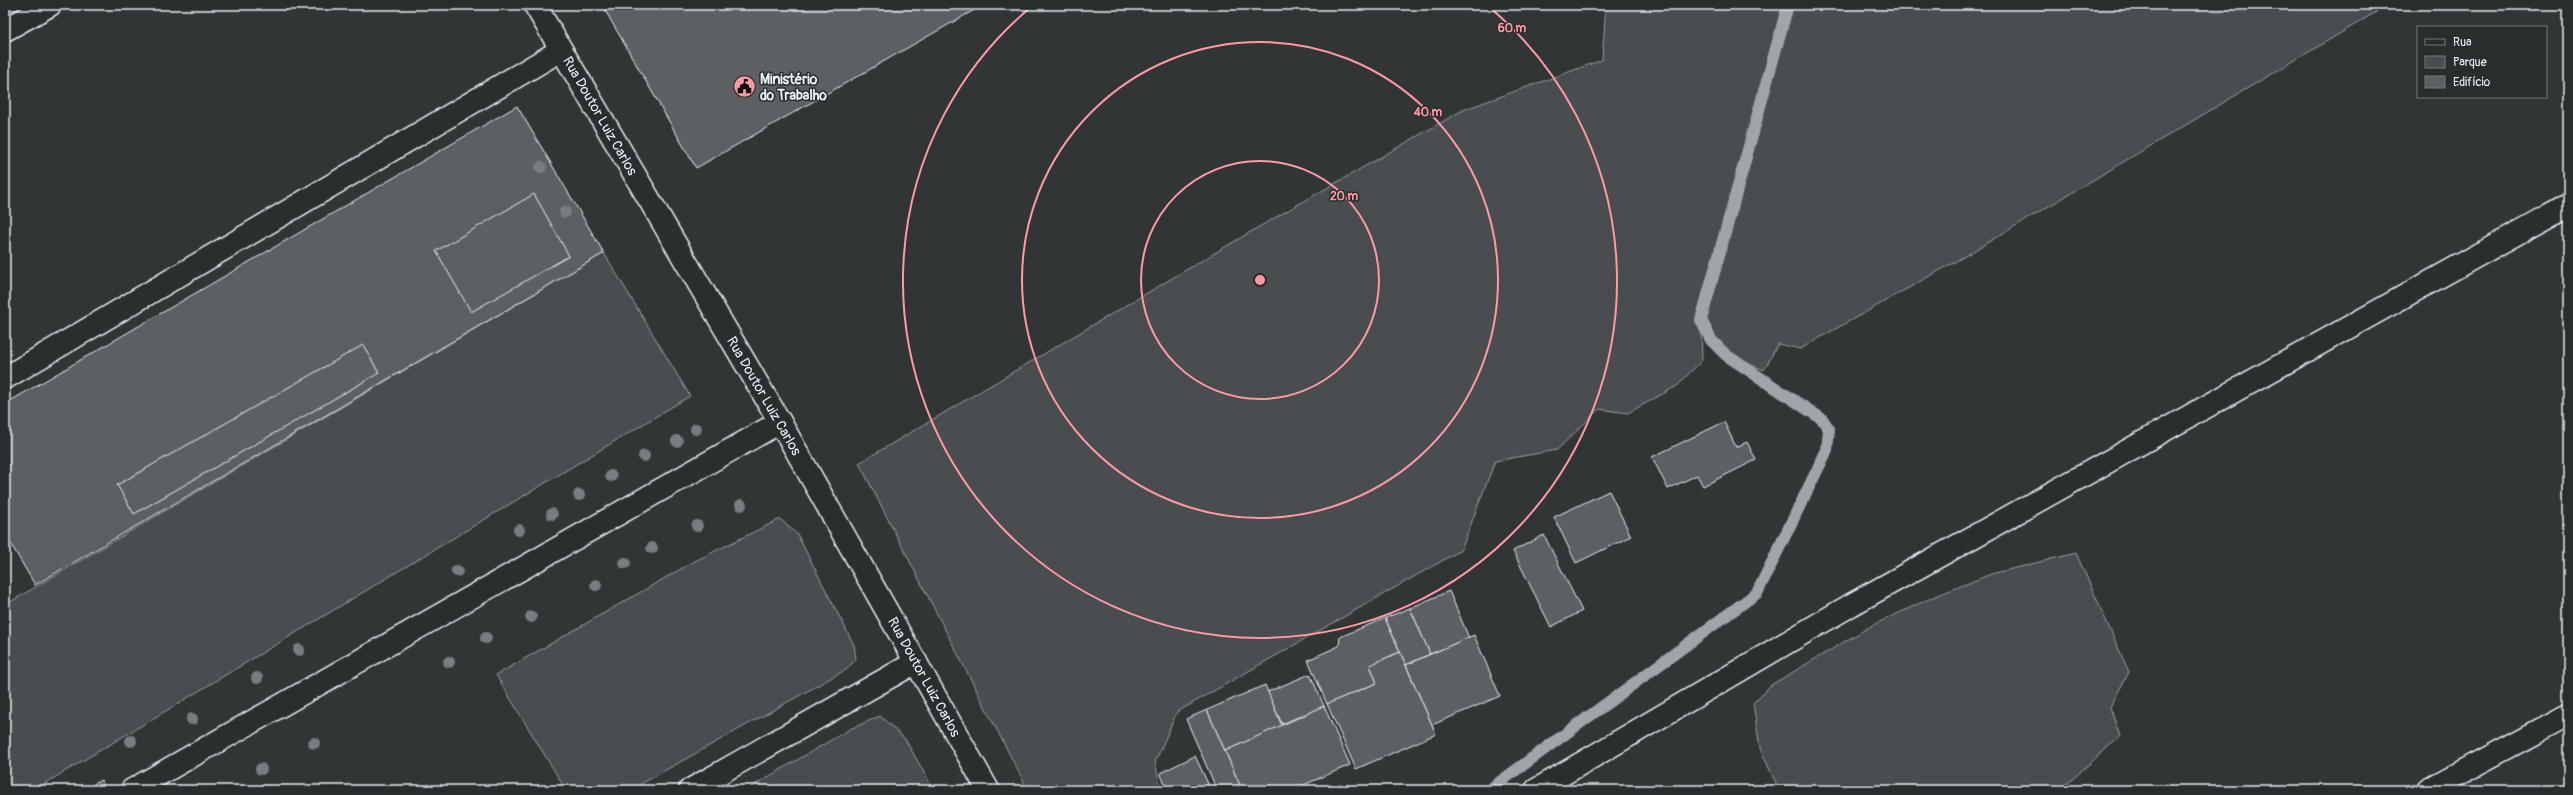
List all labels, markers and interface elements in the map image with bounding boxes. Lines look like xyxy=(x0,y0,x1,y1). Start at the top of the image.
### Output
text: 60 m xyxy=(1498,21,1527,36)
legend xyxy=(2417,26,2547,98)
text: Rua xyxy=(2453,35,2472,50)
street label: Rua Doutor Luiz Carlos xyxy=(559,54,641,179)
text: Parque xyxy=(2453,55,2487,70)
place label: Ministério do Trabalho xyxy=(760,71,827,104)
public building icon: Ministério do Trabalho xyxy=(731,74,757,100)
text: Edifício xyxy=(2453,75,2491,90)
text: 40 m xyxy=(1413,105,1443,120)
text: 20 m xyxy=(1330,189,1358,204)
centre of rings xyxy=(1253,273,1267,287)
street label: Rua Doutor Luiz Carlos xyxy=(723,334,805,459)
street label: Rua Doutor Luiz Carlos xyxy=(884,614,964,740)

